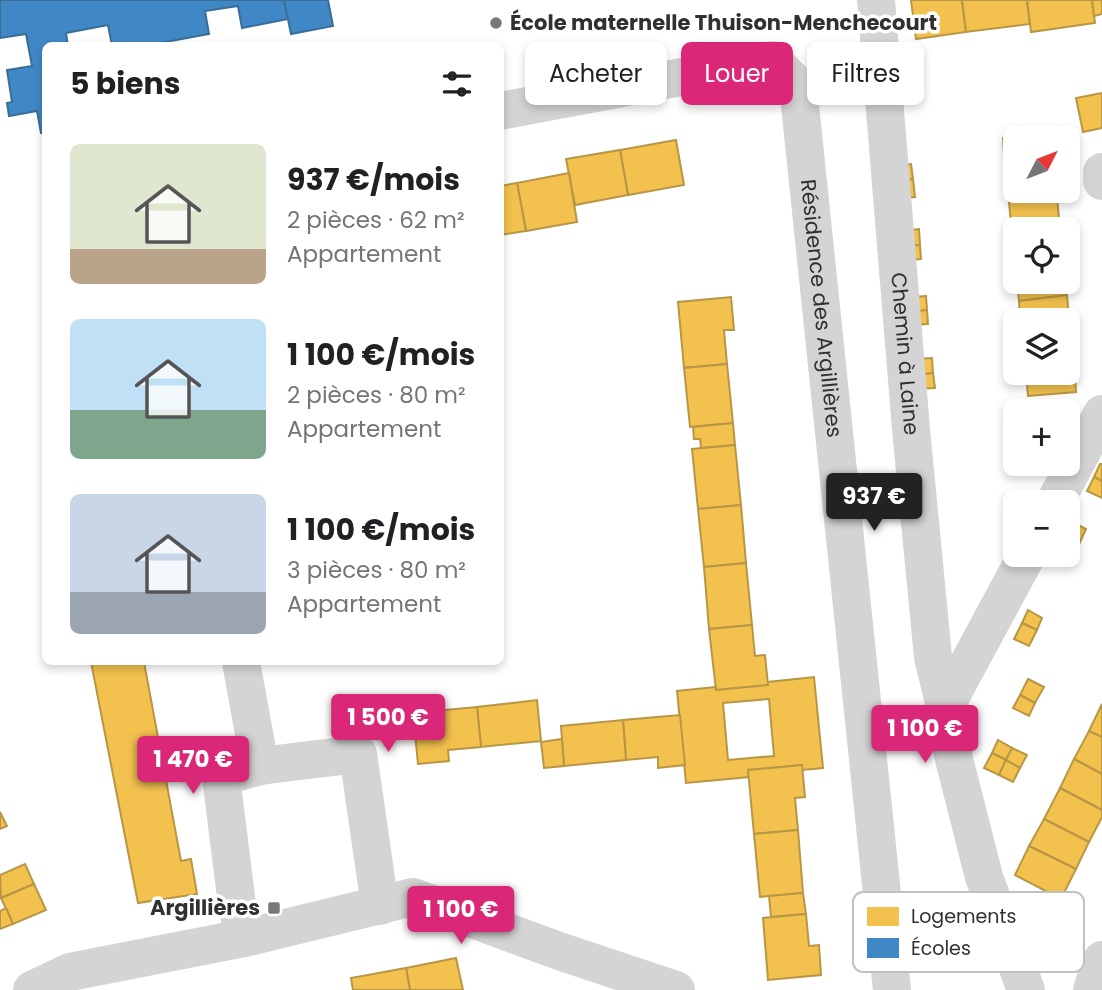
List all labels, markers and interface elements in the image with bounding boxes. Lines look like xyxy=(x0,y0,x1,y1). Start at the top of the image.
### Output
place label: École maternelle Thuison-Menchecourt xyxy=(510,8,937,37)
marker: École maternelle Thuison-Menchecourt xyxy=(488,15,504,31)
chip: Acheter xyxy=(525,42,667,105)
chip: Louer xyxy=(681,42,793,105)
chip: Filtres xyxy=(807,42,924,105)
text: 5 biens xyxy=(70,62,181,105)
icon: filters xyxy=(438,65,476,103)
north arrow xyxy=(1003,126,1080,203)
map controls xyxy=(1003,126,1080,567)
text: 937 €/mois xyxy=(287,158,460,201)
icon: home xyxy=(126,172,210,256)
street label: Résidence des Argillières xyxy=(794,178,849,439)
text: 2 pièces · 62 m² xyxy=(287,204,464,236)
button: locate xyxy=(1003,217,1080,294)
text: Appartement xyxy=(287,238,441,270)
street label: Chemin à Laine xyxy=(884,271,926,436)
button: layers xyxy=(1003,308,1080,385)
text: 1 100 €/mois xyxy=(287,333,475,376)
icon: home xyxy=(126,347,210,431)
text: 2 pièces · 80 m² xyxy=(287,379,466,411)
button: + xyxy=(1003,399,1080,476)
text: Appartement xyxy=(287,413,441,445)
pin: 937 € xyxy=(825,474,923,533)
text: 937 € xyxy=(842,480,906,512)
button: − xyxy=(1003,490,1080,567)
text: 1 100 €/mois xyxy=(287,508,475,551)
icon: home xyxy=(126,522,210,606)
text: 3 pièces · 80 m² xyxy=(287,554,466,586)
text: Appartement xyxy=(287,588,441,620)
pin: 1 500 € xyxy=(323,694,453,754)
text: 1 500 € xyxy=(347,701,429,733)
pin: 1 100 € xyxy=(860,706,990,765)
text: 1 100 € xyxy=(887,712,963,744)
pin: 1 470 € xyxy=(128,736,258,796)
text: 1 470 € xyxy=(153,743,233,775)
pin: 1 100 € xyxy=(396,886,526,946)
legend xyxy=(853,892,1084,972)
place label: Argillières xyxy=(150,893,260,922)
text: 1 100 € xyxy=(423,893,499,925)
marker: Argillières xyxy=(266,900,282,916)
text: Logements xyxy=(911,903,1016,930)
text: Écoles xyxy=(911,935,971,962)

